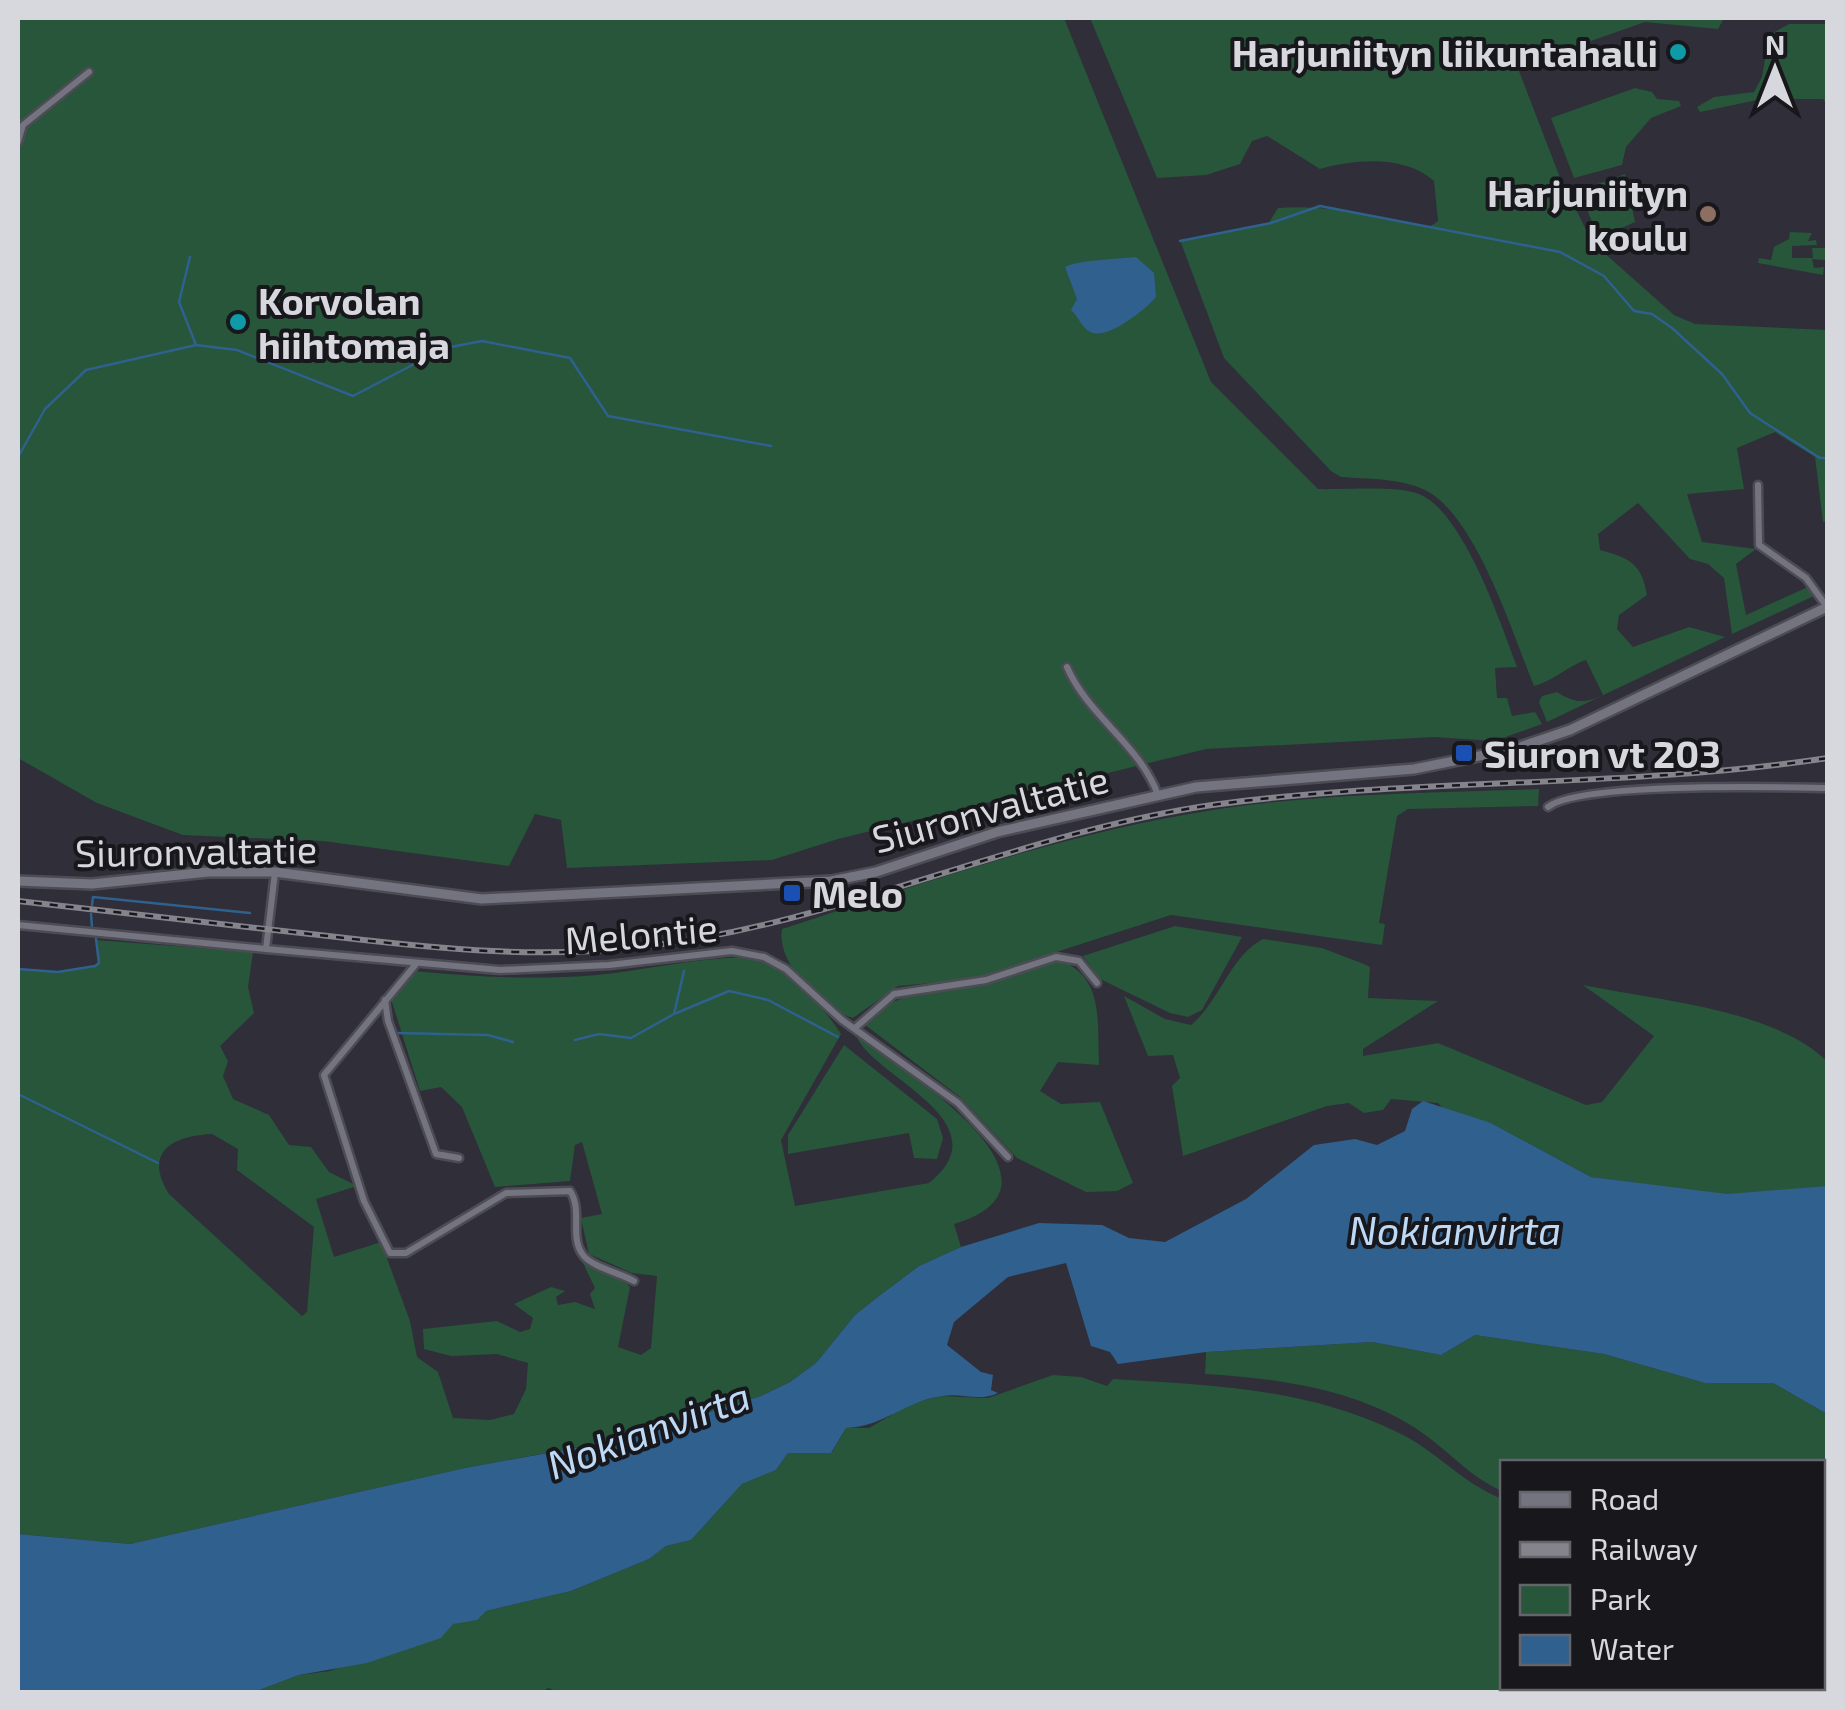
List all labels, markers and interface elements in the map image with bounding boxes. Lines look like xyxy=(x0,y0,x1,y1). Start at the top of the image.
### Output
north arrow xyxy=(1725,20,1825,120)
text: N xyxy=(1765,27,1785,61)
place label: Harjuniityn liikuntahalli xyxy=(1232,29,1658,75)
marker: Harjuniityn liikuntahalli xyxy=(1667,41,1689,63)
place label: Harjuniityn koulu xyxy=(1487,169,1688,259)
marker: Harjuniityn koulu xyxy=(1697,203,1719,225)
place label: Korvolan hiihtomaja xyxy=(258,277,450,367)
marker: Korvolan hiihtomaja xyxy=(227,311,249,333)
place label: Siuron vt 203 xyxy=(1484,730,1721,776)
marker: Siuron vt 203 xyxy=(1453,742,1475,764)
street label: Siuronvaltatie xyxy=(867,754,1113,862)
street label: Siuronvaltatie xyxy=(74,825,318,875)
place label: Melo xyxy=(812,870,903,916)
marker: Melo xyxy=(781,882,803,904)
street label: Melontie xyxy=(563,903,719,963)
water label: Nokianvirta xyxy=(1349,1205,1561,1253)
water label: Nokianvirta xyxy=(540,1370,756,1488)
legend xyxy=(1500,1460,1825,1690)
text: Road xyxy=(1590,1480,1659,1516)
text: Railway xyxy=(1590,1530,1698,1566)
text: Park xyxy=(1590,1580,1651,1616)
text: Water xyxy=(1590,1630,1674,1666)

